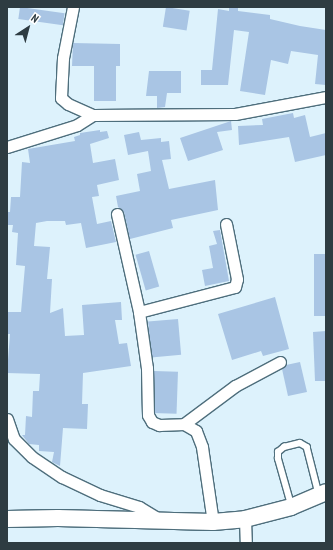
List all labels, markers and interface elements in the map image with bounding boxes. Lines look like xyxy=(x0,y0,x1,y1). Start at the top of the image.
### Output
north arrow xyxy=(8,8,48,48)
text: N xyxy=(29,11,42,26)

